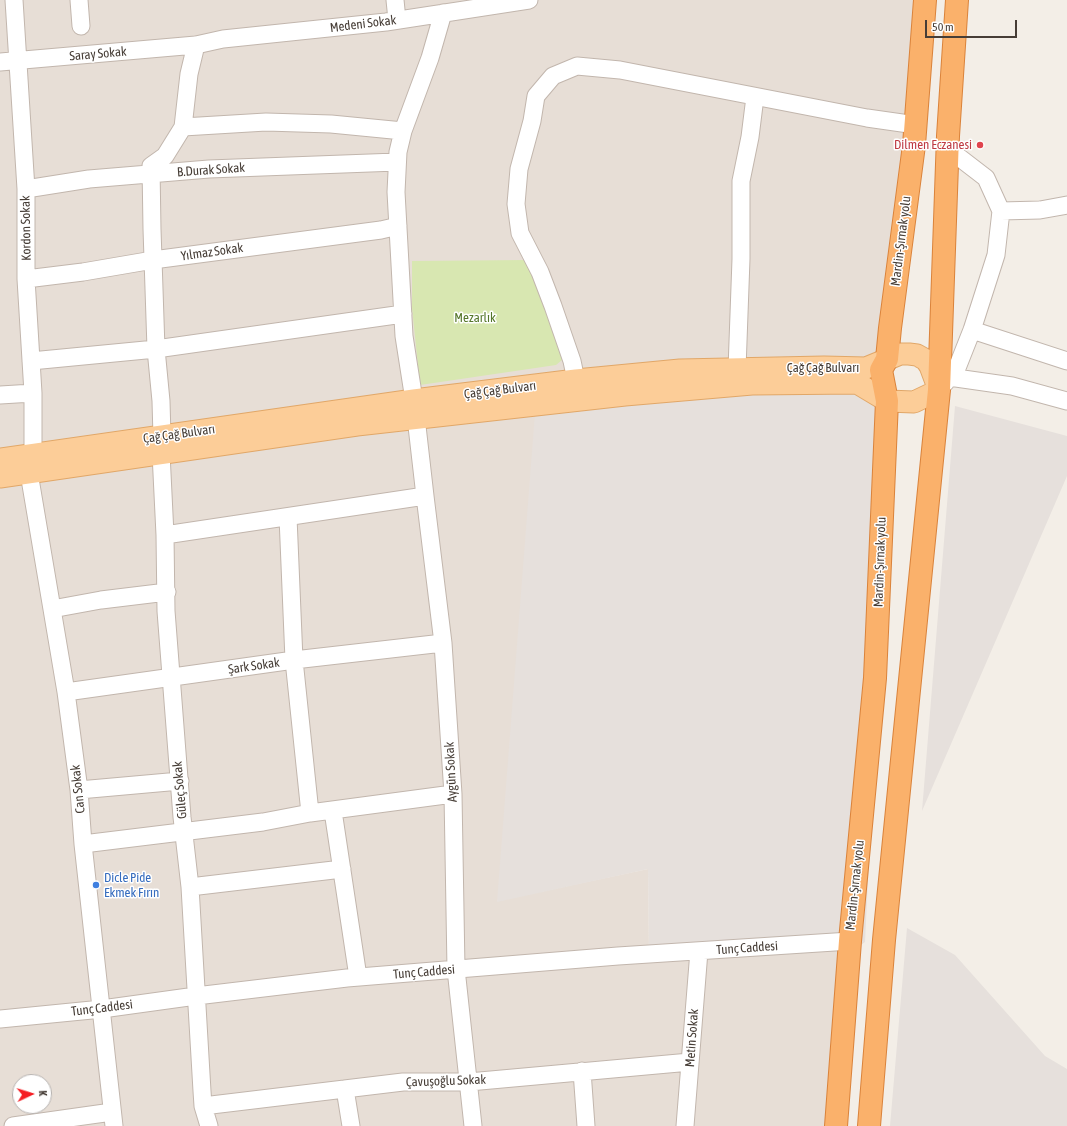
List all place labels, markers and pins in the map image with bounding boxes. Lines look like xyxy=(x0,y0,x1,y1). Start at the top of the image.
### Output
place label: Dilmen Eczanesi xyxy=(894,137,972,153)
marker: Dilmen Eczanesi xyxy=(975,140,985,150)
place label: Dicle Pide Ekmek Fırın xyxy=(104,870,159,901)
marker: Dicle Pide Ekmek Fırın xyxy=(91,880,101,890)

